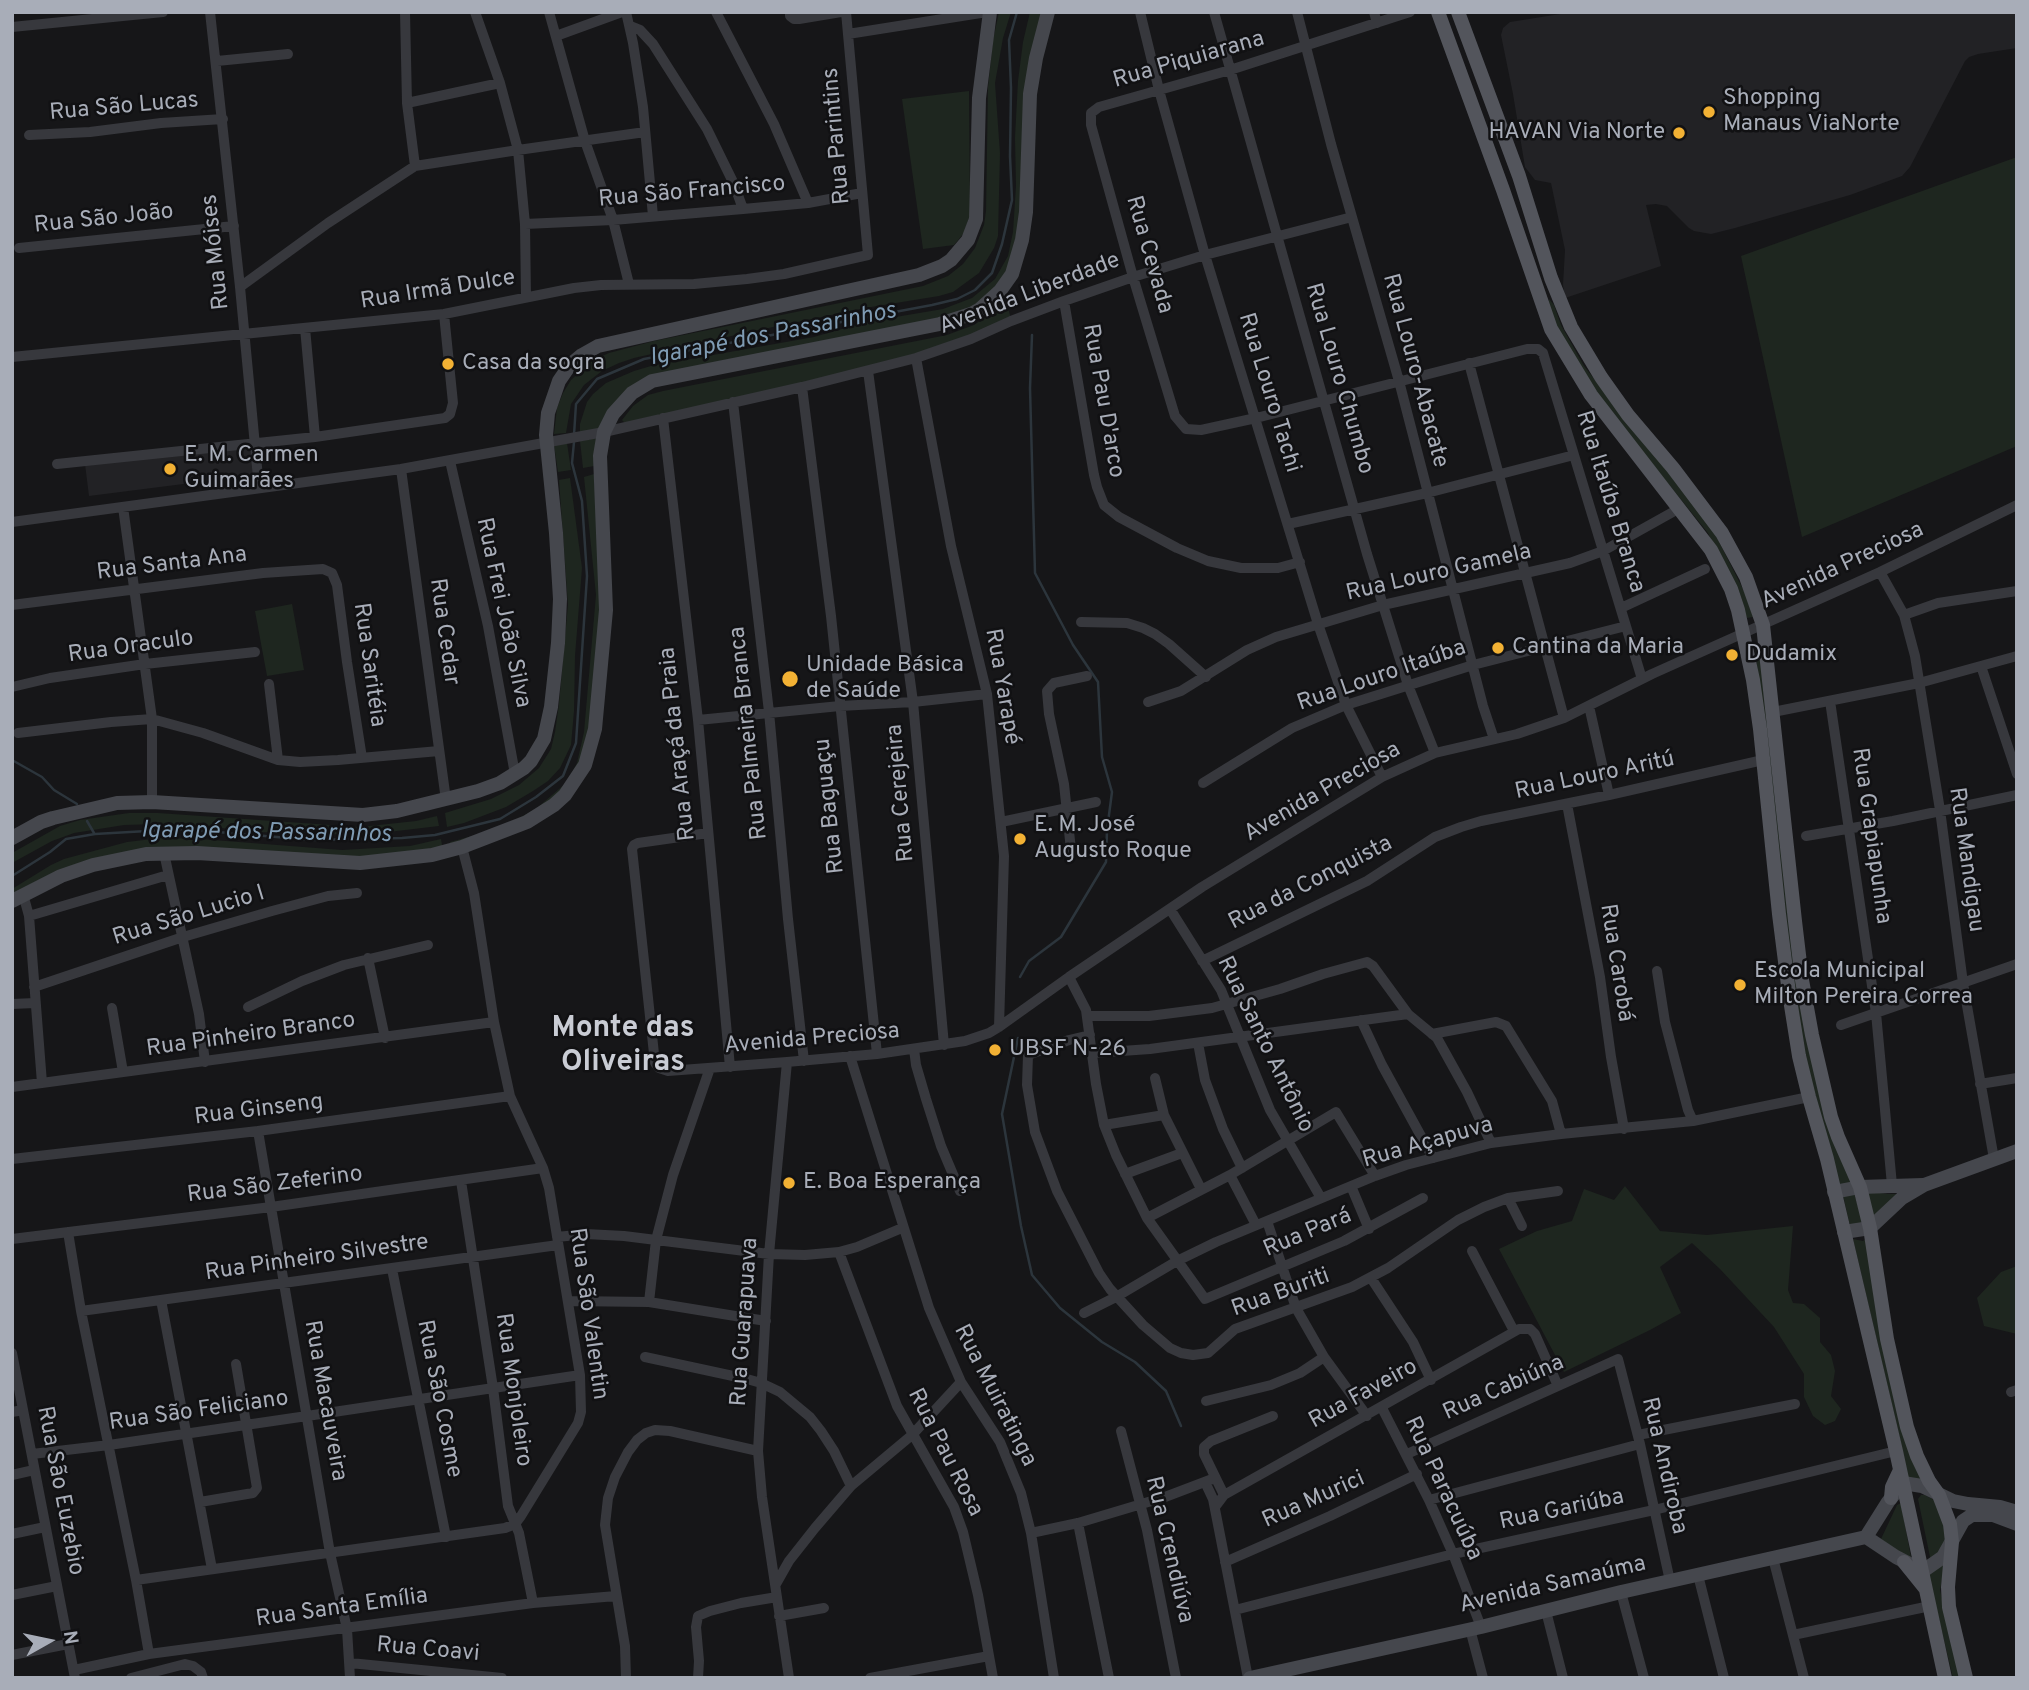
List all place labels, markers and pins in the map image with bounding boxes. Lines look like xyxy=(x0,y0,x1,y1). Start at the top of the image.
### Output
place label: Shopping Manaus ViaNorte xyxy=(1723,85,1900,139)
marker: Shopping Manaus ViaNorte xyxy=(1701,104,1717,120)
place label: HAVAN Via Norte xyxy=(1489,119,1665,147)
marker: HAVAN Via Norte xyxy=(1671,125,1687,141)
place label: Casa da sogra xyxy=(462,350,605,378)
marker: Casa da sogra xyxy=(440,356,456,372)
place label: E. M. Carmen Guimarães xyxy=(184,442,319,496)
marker: E. M. Carmen Guimarães xyxy=(162,461,178,477)
place label: Cantina da Maria xyxy=(1512,634,1684,662)
marker: Cantina da Maria xyxy=(1490,640,1506,656)
place label: Dudamix xyxy=(1746,641,1837,669)
marker: Dudamix xyxy=(1724,647,1740,663)
place label: Unidade Básica de Saúde xyxy=(806,652,964,706)
marker: Unidade Básica de Saúde xyxy=(780,669,800,689)
place label: E. M. José Augusto Roque xyxy=(1034,812,1192,866)
marker: E. M. José Augusto Roque xyxy=(1012,831,1028,847)
place label: Escola Municipal Milton Pereira Correa xyxy=(1754,958,1973,1012)
marker: Escola Municipal Milton Pereira Correa xyxy=(1732,977,1748,993)
place label: UBSF N-26 xyxy=(1009,1036,1126,1064)
marker: UBSF N-26 xyxy=(987,1042,1003,1058)
place label: E. Boa Esperança xyxy=(803,1169,981,1197)
marker: E. Boa Esperança xyxy=(781,1175,797,1191)

